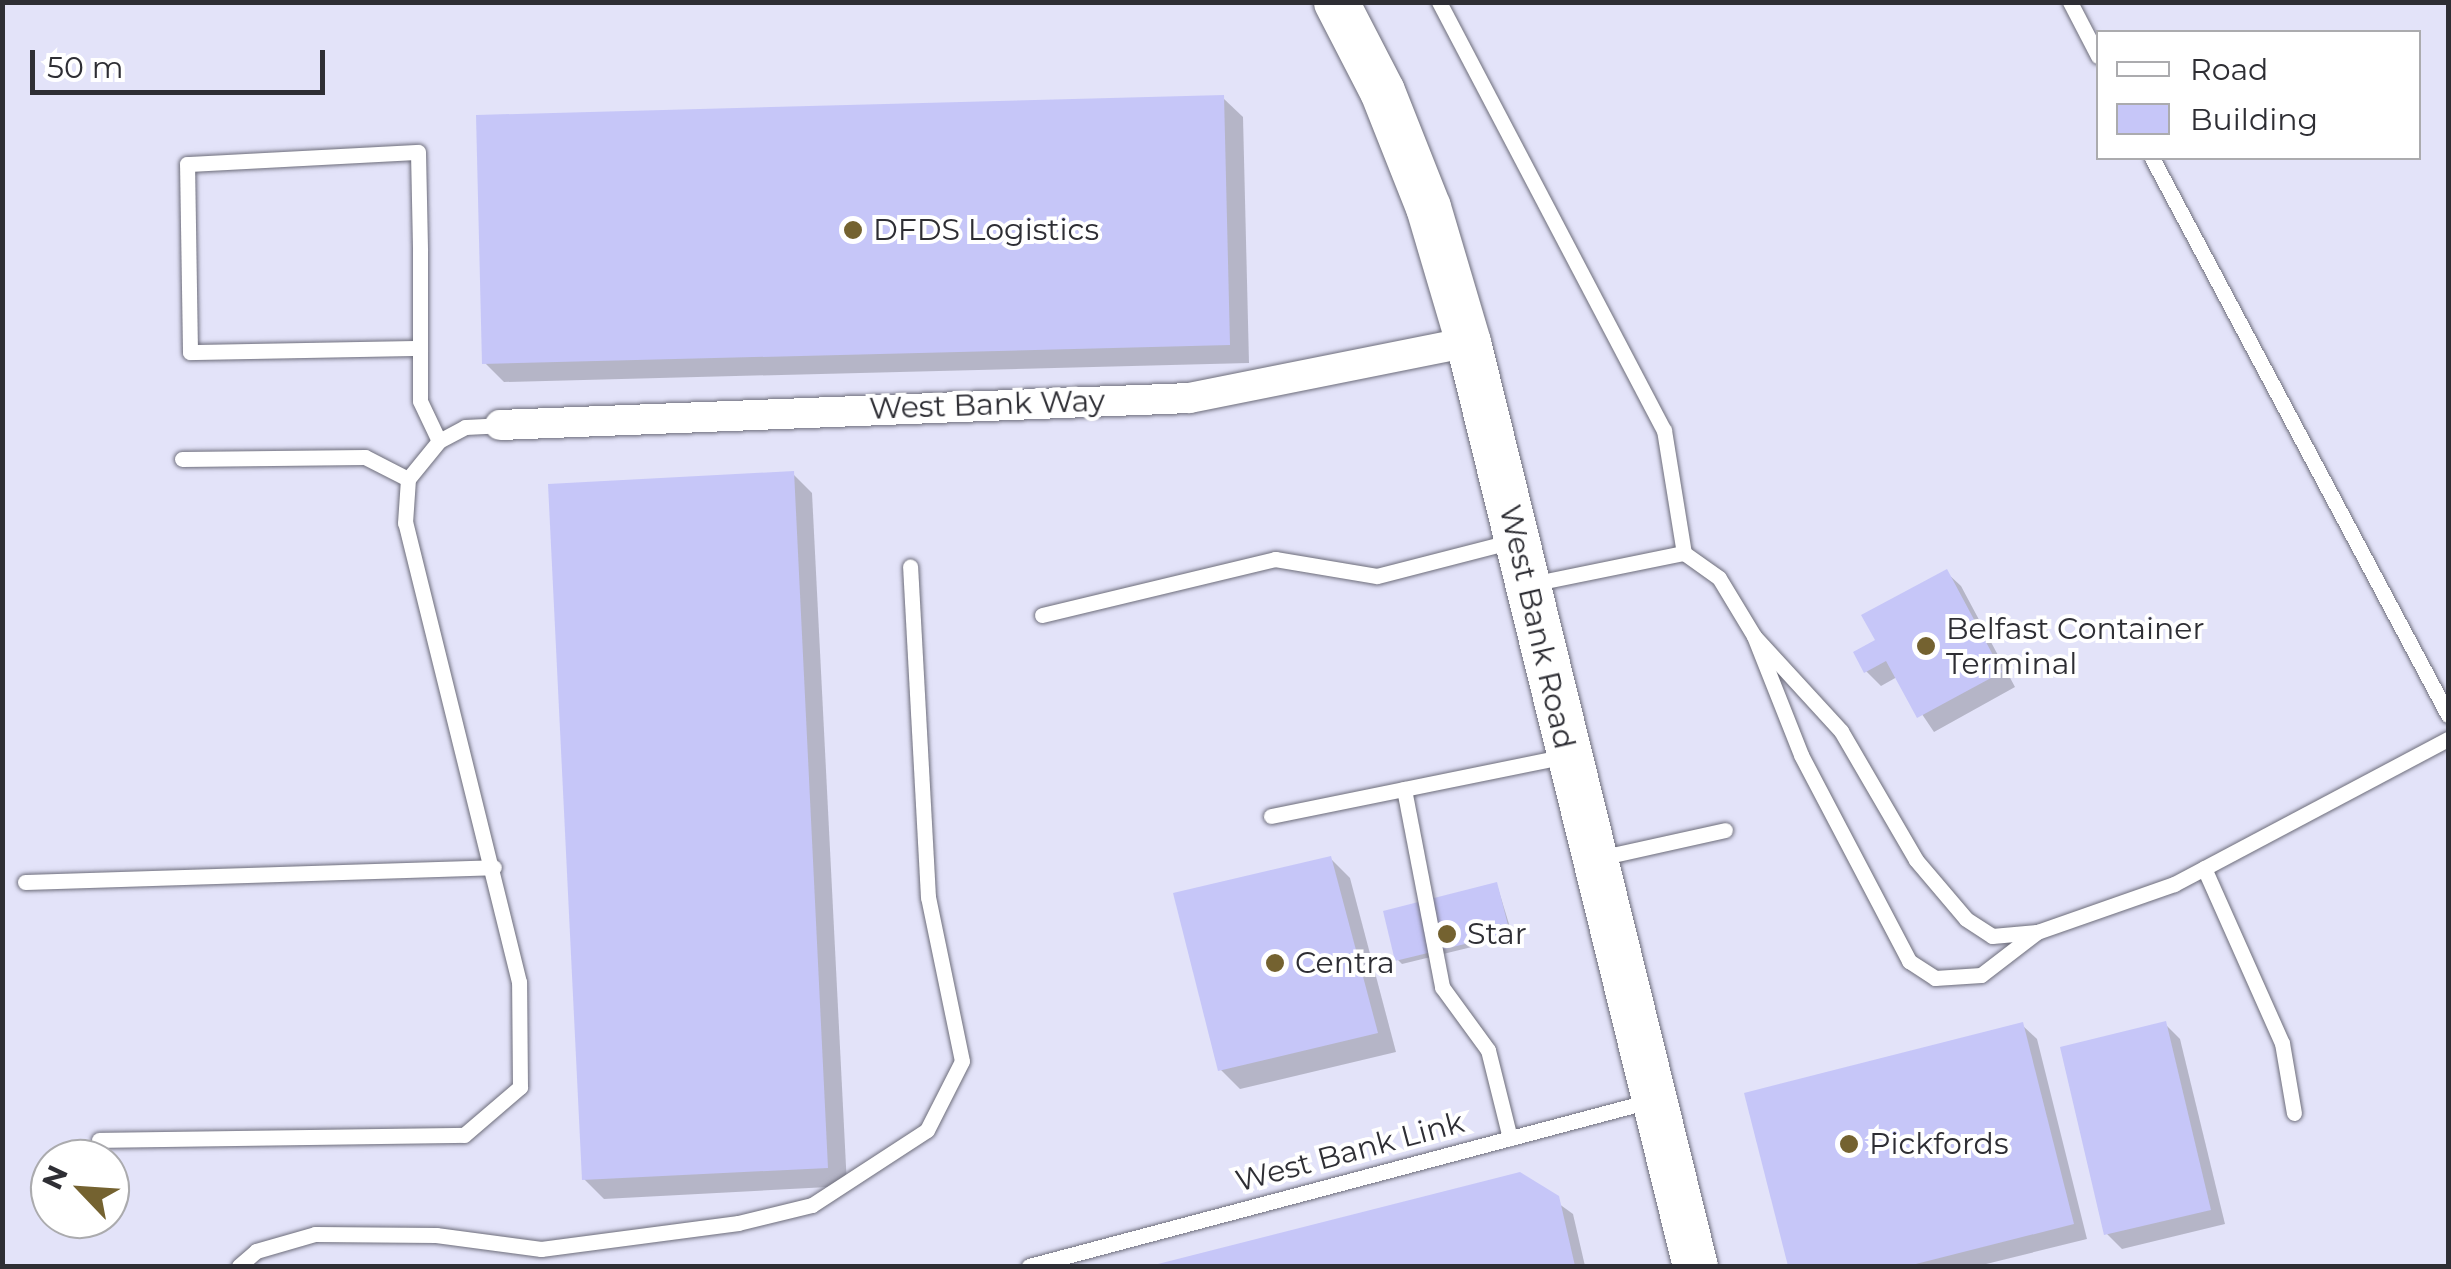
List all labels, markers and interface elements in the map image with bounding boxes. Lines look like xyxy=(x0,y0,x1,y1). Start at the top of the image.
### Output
scale bar xyxy=(35,30,330,92)
legend xyxy=(2096,30,2421,160)
text: 50 m xyxy=(47,49,124,86)
text: Road xyxy=(2190,51,2268,88)
text: Building xyxy=(2190,101,2318,138)
place label: DFDS Logistics xyxy=(873,212,1099,248)
marker: DFDS Logistics xyxy=(842,219,864,241)
street label: West Bank Way xyxy=(868,383,1106,427)
street label: West Bank Road xyxy=(1491,501,1583,753)
place label: Belfast Container Terminal xyxy=(1946,611,2205,682)
marker: Belfast Container Terminal xyxy=(1915,635,1937,657)
place label: Star xyxy=(1467,916,1527,952)
marker: Star xyxy=(1436,923,1458,945)
place label: Centra xyxy=(1295,945,1395,981)
marker: Centra xyxy=(1264,952,1286,974)
street label: West Bank Link xyxy=(1232,1104,1468,1200)
place label: Pickfords xyxy=(1869,1126,2009,1162)
marker: Pickfords xyxy=(1838,1133,1860,1155)
north arrow xyxy=(30,1139,130,1239)
text: N xyxy=(34,1160,75,1195)

